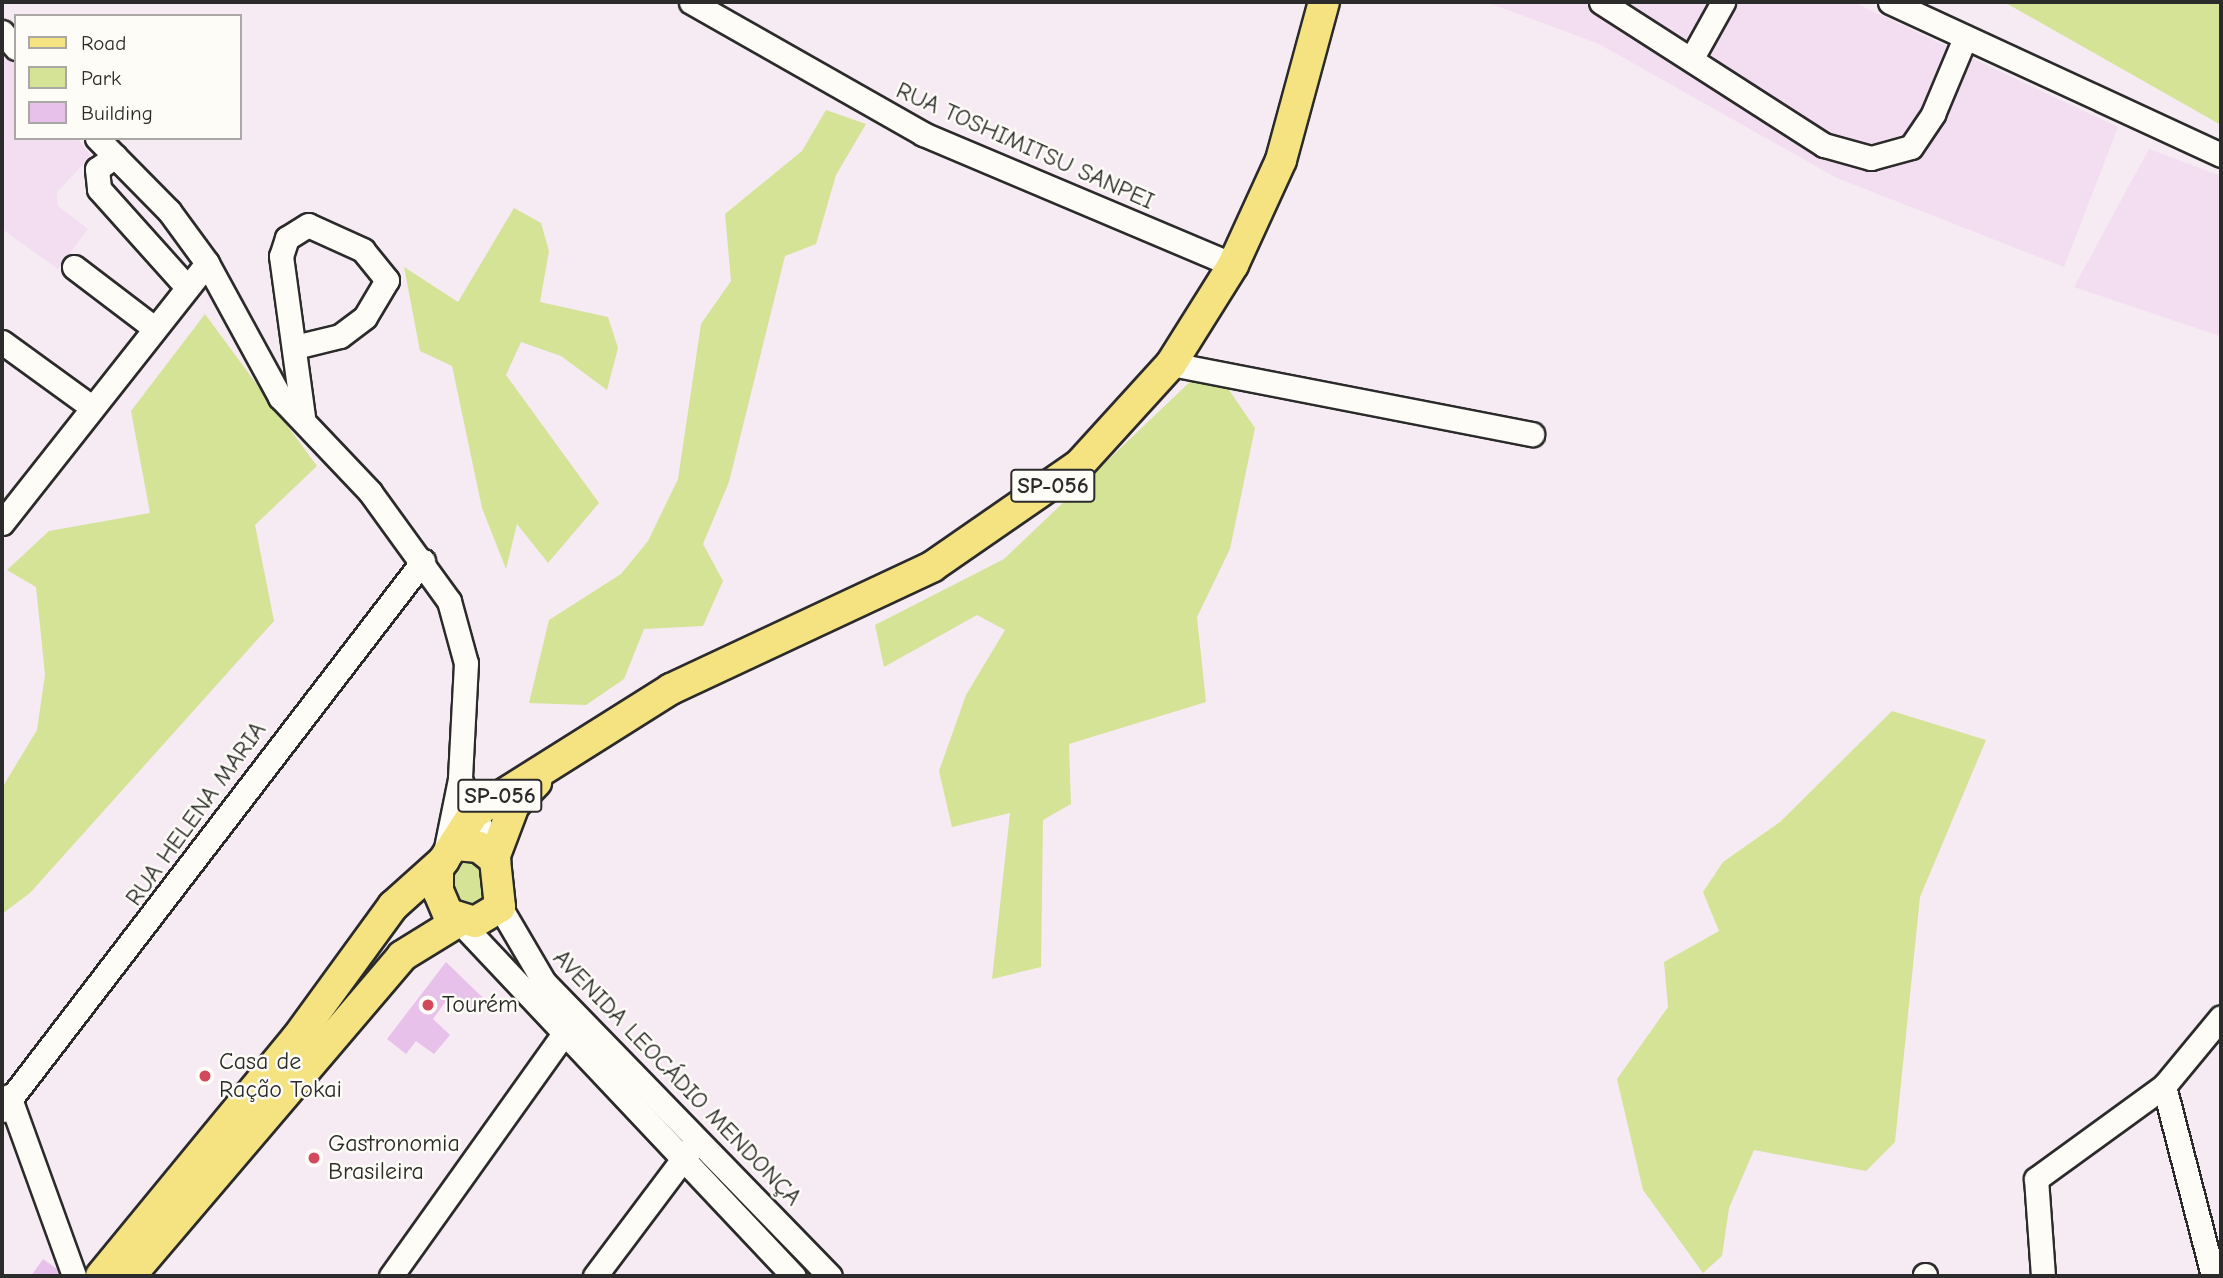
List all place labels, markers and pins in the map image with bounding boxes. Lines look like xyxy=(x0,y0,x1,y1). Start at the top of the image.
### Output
place label: Tourém xyxy=(442,991,518,1019)
marker: Tourém xyxy=(420,997,436,1013)
place label: Casa de Ração Tokai xyxy=(219,1048,342,1104)
marker: Casa de Ração Tokai xyxy=(197,1068,213,1084)
place label: Gastronomia Brasileira xyxy=(328,1130,460,1186)
marker: Gastronomia Brasileira xyxy=(306,1150,322,1166)

